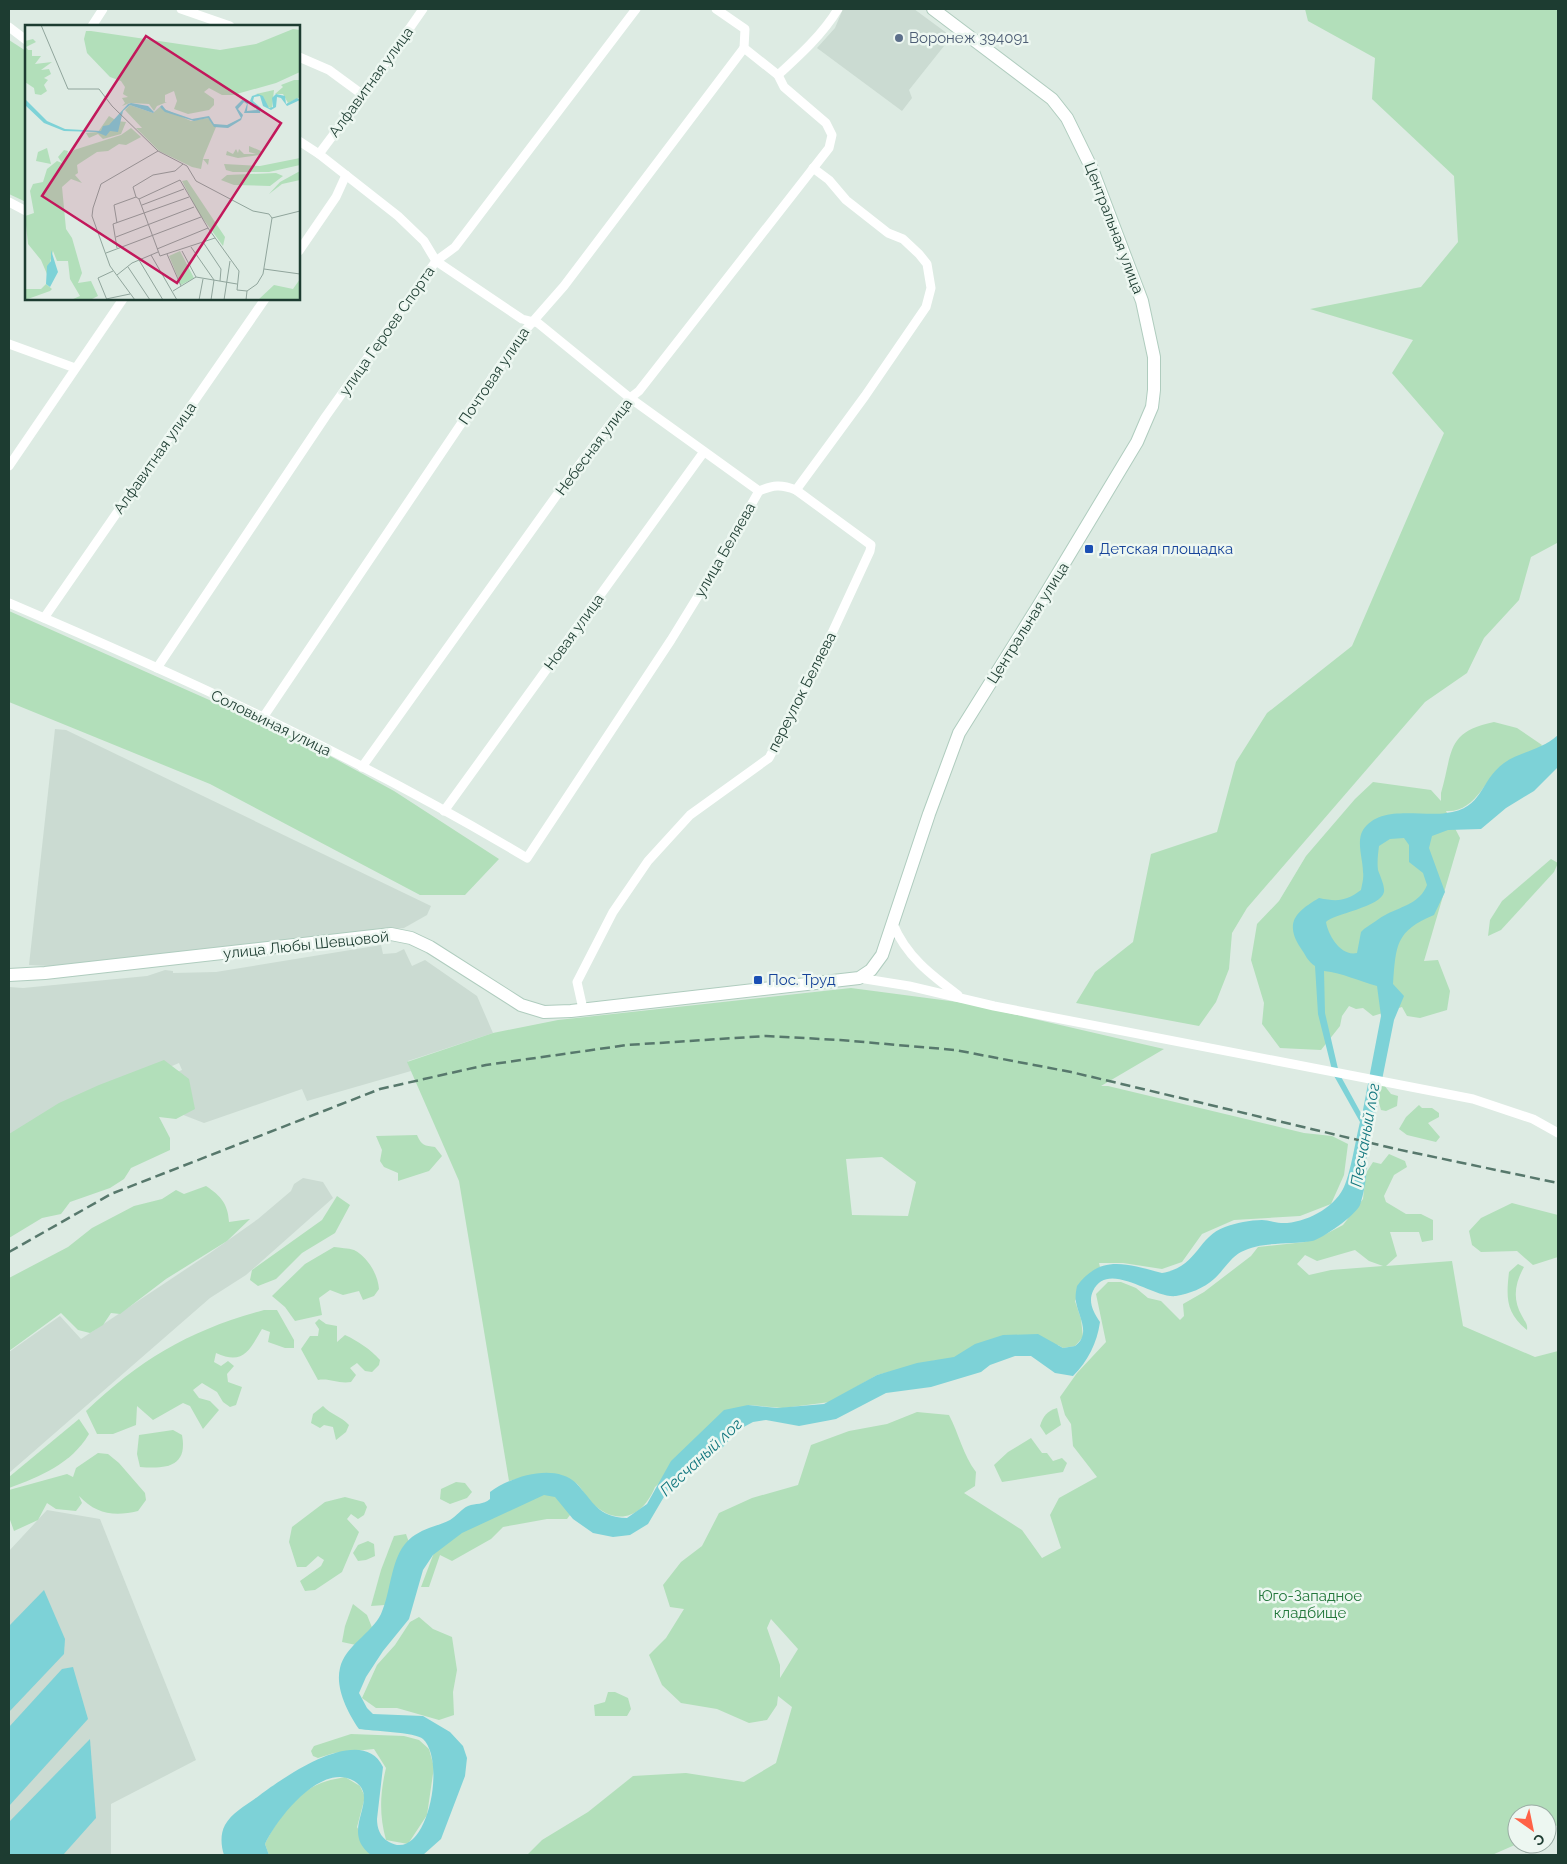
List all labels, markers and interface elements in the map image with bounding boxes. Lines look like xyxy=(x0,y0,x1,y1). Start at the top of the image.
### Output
street label: Алфавитная улица xyxy=(325,23,417,141)
inset map xyxy=(25,25,300,300)
place label: Воронеж 394091 xyxy=(909,29,1029,47)
marker: Воронеж 394091 xyxy=(893,32,905,44)
street label: Центральная улица xyxy=(1081,160,1147,296)
street label: улица Героев Спорта xyxy=(335,263,439,399)
street label: Почтовая улица xyxy=(455,324,533,428)
street label: Небесная улица xyxy=(552,395,636,499)
street label: Алфавитная улица xyxy=(110,399,200,517)
street label: улица Беляева xyxy=(691,500,759,600)
place label: Детская площадка xyxy=(1099,540,1233,558)
marker: Детская площадка xyxy=(1083,543,1095,555)
street label: Центральная улица xyxy=(983,559,1073,687)
street label: Новая улица xyxy=(540,590,608,674)
street label: переулок Беляева xyxy=(764,629,840,755)
street label: Соловьиная улица xyxy=(208,686,334,760)
street label: улица Любы Шевцовой xyxy=(222,927,390,963)
place label: Пос. Труд xyxy=(768,971,836,989)
marker: Пос. Труд xyxy=(752,974,764,986)
water label: Песчаный лог xyxy=(1347,1081,1384,1188)
water label: Песчаный лог xyxy=(656,1414,746,1500)
park label: Юго-Западное кладбище xyxy=(1258,1587,1362,1622)
north arrow xyxy=(1507,1804,1557,1854)
text: С xyxy=(1530,1831,1547,1849)

